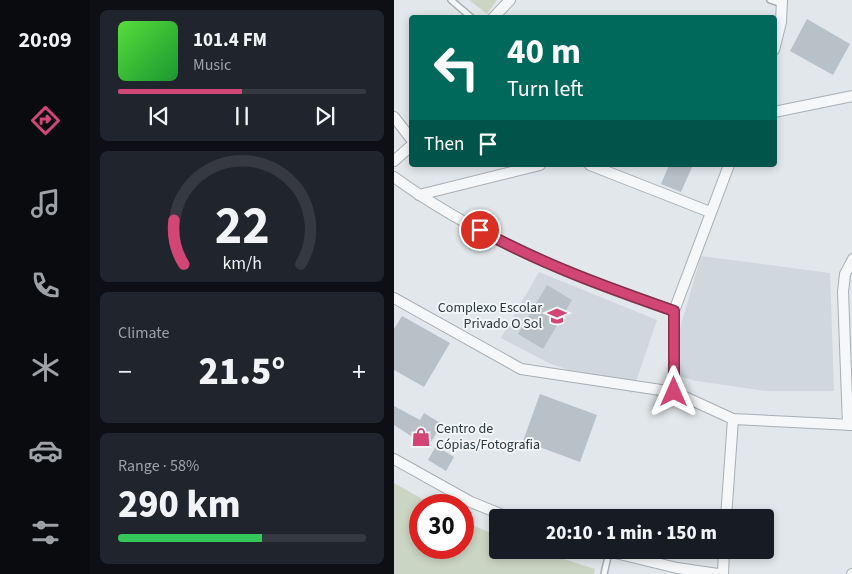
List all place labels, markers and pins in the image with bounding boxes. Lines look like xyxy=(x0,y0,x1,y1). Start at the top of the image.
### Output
pin xyxy=(459,209,501,251)
place label: Complexo Escolar Privado O Sol xyxy=(438,298,542,334)
school or university icon: Complexo Escolar Privado O Sol xyxy=(546,305,568,327)
place label: Centro de Cópias/Fotografia xyxy=(436,419,540,455)
shop icon: Centro de Cópias/Fotografia xyxy=(410,426,432,448)

